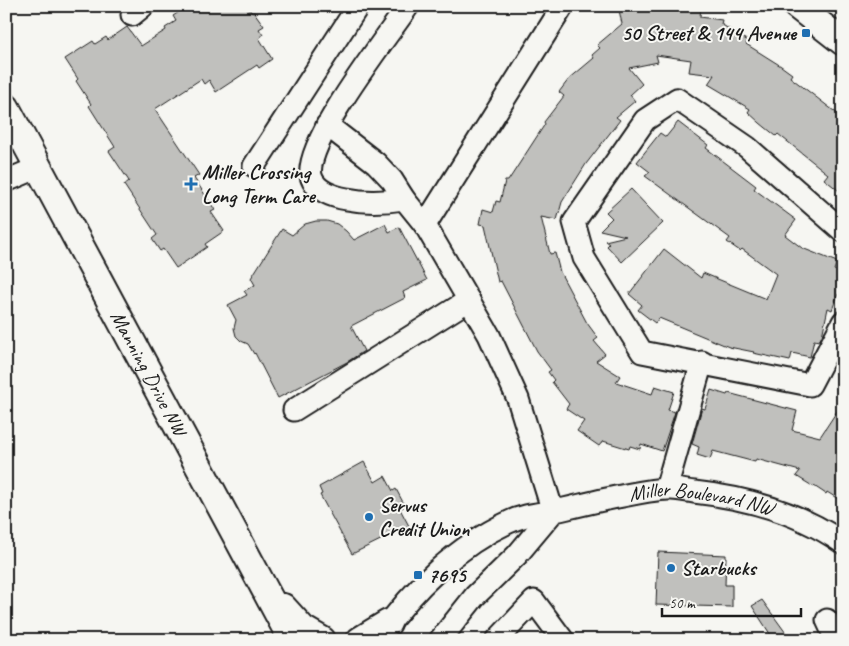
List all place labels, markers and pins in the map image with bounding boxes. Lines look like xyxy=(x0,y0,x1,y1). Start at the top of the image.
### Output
place label: 50 Street & 144 Avenue xyxy=(622,20,798,46)
marker: 50 Street & 144 Avenue xyxy=(800,27,812,39)
place label: Miller Crossing Long Term Care xyxy=(202,159,317,209)
marker: Miller Crossing Long Term Care xyxy=(184,177,198,191)
place label: Servus Credit Union xyxy=(379,492,470,542)
marker: Servus Credit Union xyxy=(363,511,375,523)
place label: Starbucks xyxy=(681,555,758,581)
place label: 7695 xyxy=(428,562,467,588)
marker: Starbucks xyxy=(665,562,677,574)
marker: 7695 xyxy=(412,569,424,581)

